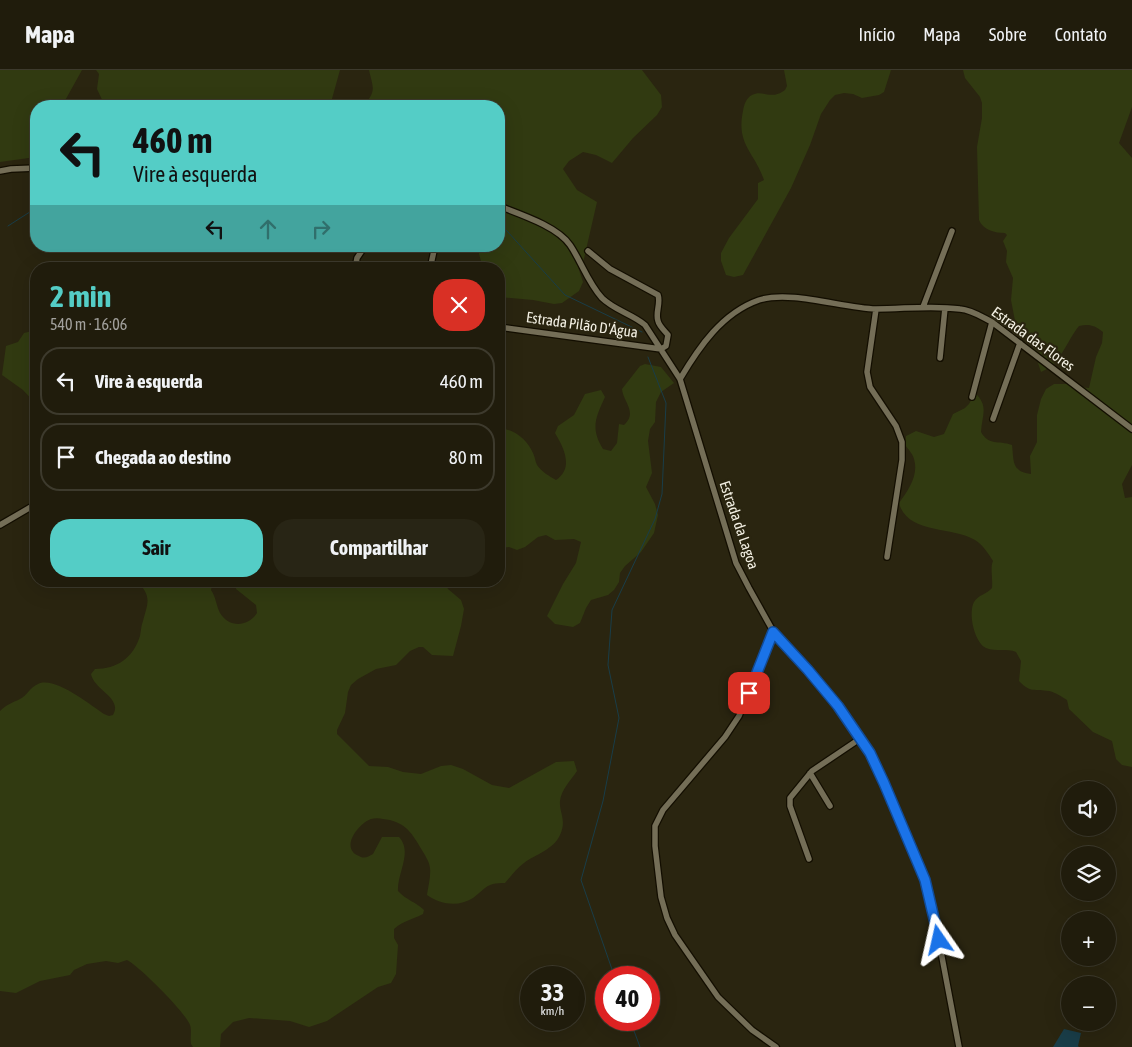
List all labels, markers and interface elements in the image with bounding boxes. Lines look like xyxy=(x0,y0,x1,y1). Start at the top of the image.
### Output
text: Mapa xyxy=(25,21,75,48)
text: Início xyxy=(859,24,895,45)
text: Mapa xyxy=(923,24,961,45)
text: Sobre xyxy=(989,24,1027,45)
text: Contato xyxy=(1055,24,1107,45)
icon: left xyxy=(50,120,115,185)
text: 460 m xyxy=(133,120,212,160)
text: Vire à esquerda xyxy=(133,161,258,187)
icon: left xyxy=(201,215,229,243)
icon: ahead xyxy=(254,215,282,243)
icon: right xyxy=(307,215,335,243)
text: 2 min xyxy=(50,279,111,313)
button: close xyxy=(433,279,485,331)
street label: Estrada das Flores xyxy=(989,303,1078,374)
street label: Estrada Pilão D'Água xyxy=(525,308,639,341)
text: 540 m · 16:06 xyxy=(50,315,127,333)
icon: left xyxy=(52,367,80,395)
text: Vire à esquerda xyxy=(95,370,203,392)
text: 460 m xyxy=(440,370,483,392)
icon: arrive xyxy=(52,443,80,471)
text: Chegada ao destino xyxy=(95,446,231,468)
text: 80 m xyxy=(449,446,483,468)
street label: Estrada da Lagoa xyxy=(716,478,763,571)
button: Sair xyxy=(50,519,263,577)
button: Compartilhar xyxy=(273,519,485,577)
pin xyxy=(728,672,770,714)
icon: arrive xyxy=(735,679,763,707)
map controls xyxy=(1061,781,1116,1031)
button: sound xyxy=(1061,781,1116,836)
button: layers xyxy=(1061,846,1116,901)
button: + xyxy=(1061,911,1116,966)
position arrow xyxy=(912,913,964,965)
speed limit sign: 40 xyxy=(595,966,660,1031)
button: − xyxy=(1061,976,1116,1031)
text: 33 xyxy=(541,978,564,1006)
text: km/h xyxy=(541,1004,564,1018)

